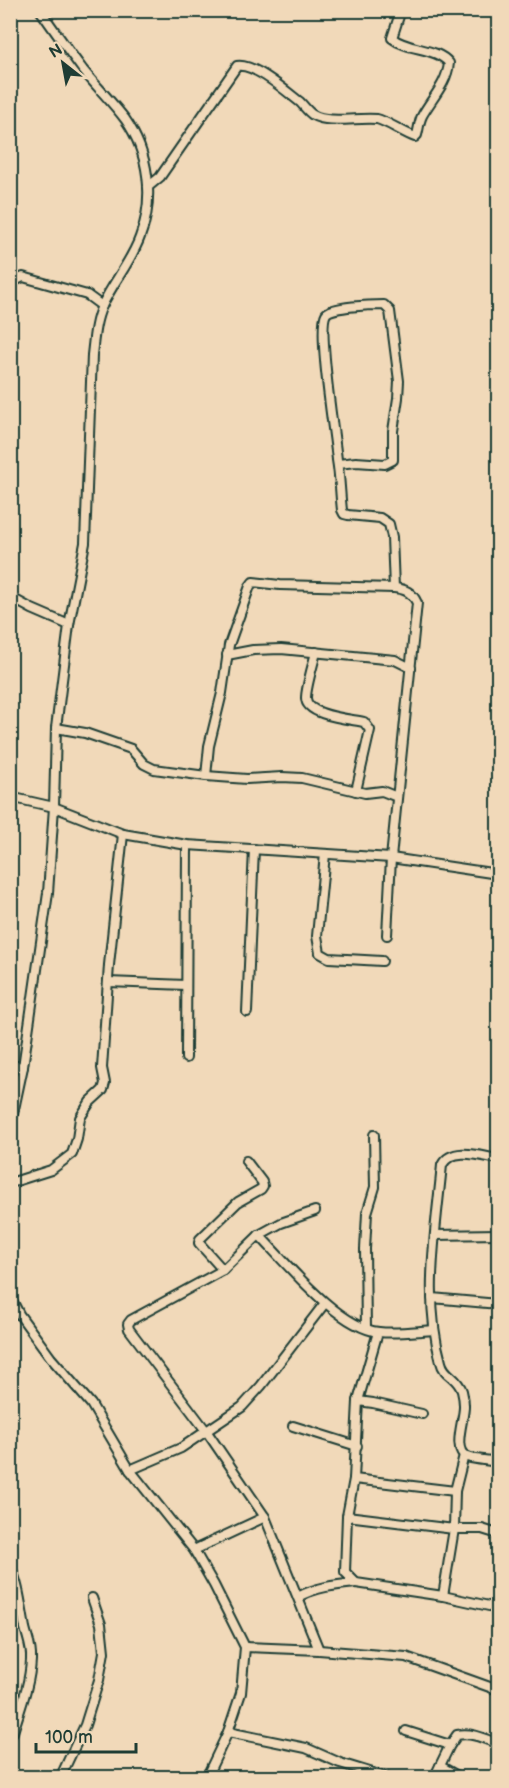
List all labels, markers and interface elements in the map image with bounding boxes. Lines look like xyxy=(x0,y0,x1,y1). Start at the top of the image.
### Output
north arrow xyxy=(33,33,93,93)
text: N xyxy=(46,40,66,63)
scale bar xyxy=(36,1716,136,1754)
text: 100 m xyxy=(45,1727,93,1748)

